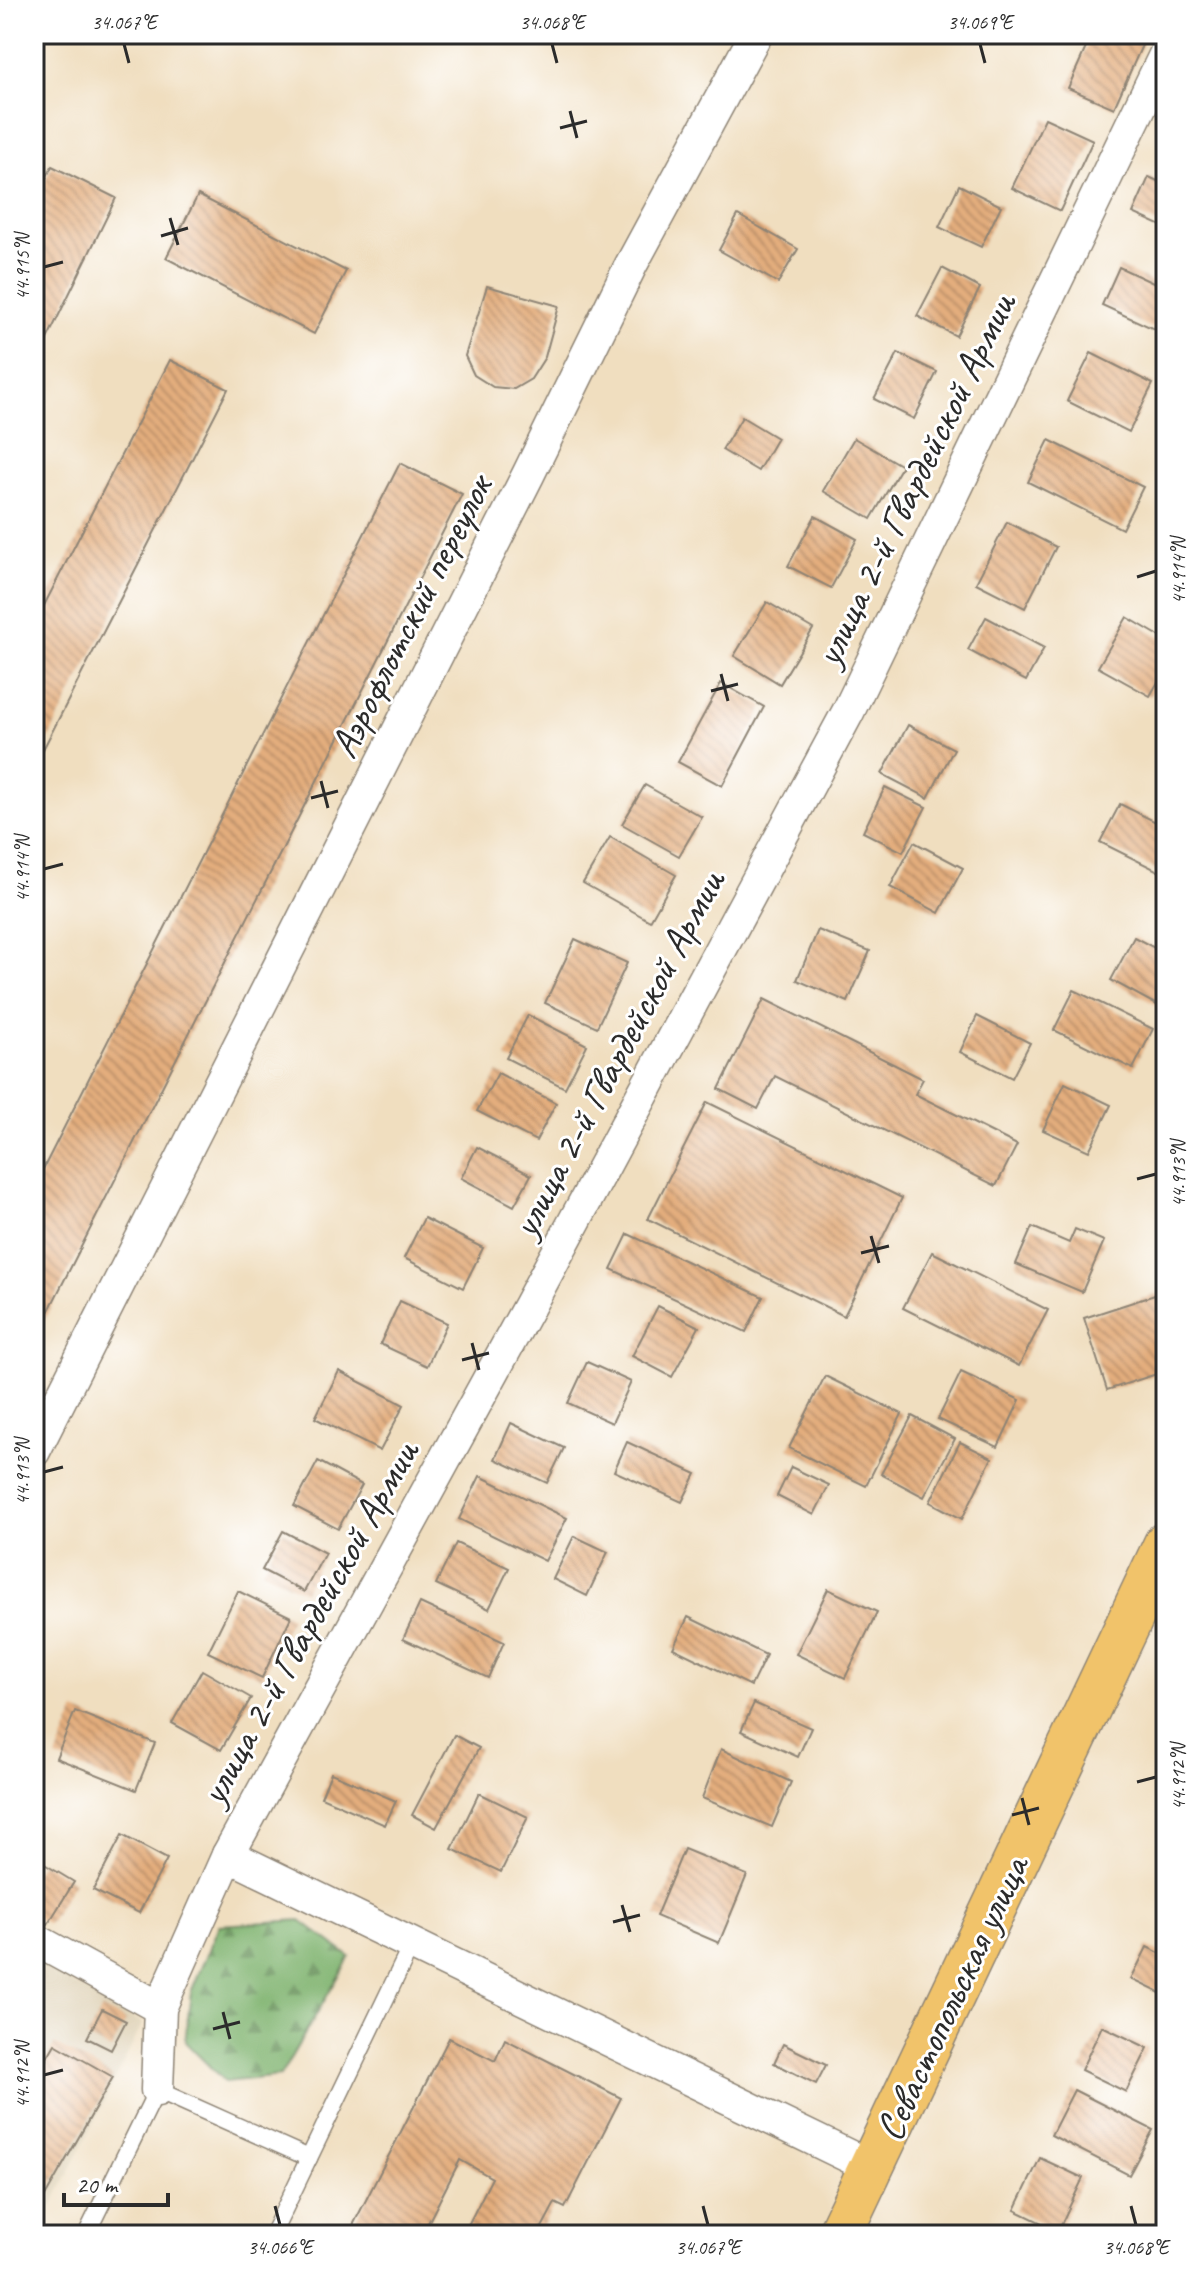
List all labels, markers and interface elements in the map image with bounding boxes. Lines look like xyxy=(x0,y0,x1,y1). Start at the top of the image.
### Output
text: 34.067°E xyxy=(91,10,159,35)
text: 34.068°E xyxy=(519,10,587,35)
text: 34.069°E xyxy=(947,10,1015,35)
text: 44.915°N xyxy=(10,231,35,300)
street label: улица 2-й Гвардейской Армии xyxy=(802,283,1028,676)
street label: Аэрофлотский переулок xyxy=(318,464,505,766)
text: 44.914°N xyxy=(1166,535,1191,604)
text: 44.914°N xyxy=(10,833,35,902)
street label: улица 2-й Гвардейской Армии xyxy=(499,859,737,1247)
text: 44.913°N xyxy=(1166,1138,1191,1207)
street label: улица 2-й Гвардейской Армии xyxy=(187,1430,431,1815)
text: 44.913°N xyxy=(10,1436,35,1505)
text: 44.912°N xyxy=(1166,1741,1191,1810)
street label: Севастопольская улица xyxy=(864,1845,1041,2149)
text: 44.912°N xyxy=(10,2039,35,2108)
scale bar xyxy=(64,2157,168,2207)
text: 20 m xyxy=(76,2170,119,2200)
text: 34.066°E xyxy=(247,2235,315,2260)
text: 34.067°E xyxy=(675,2235,743,2260)
text: 34.068°E xyxy=(1103,2235,1171,2260)

